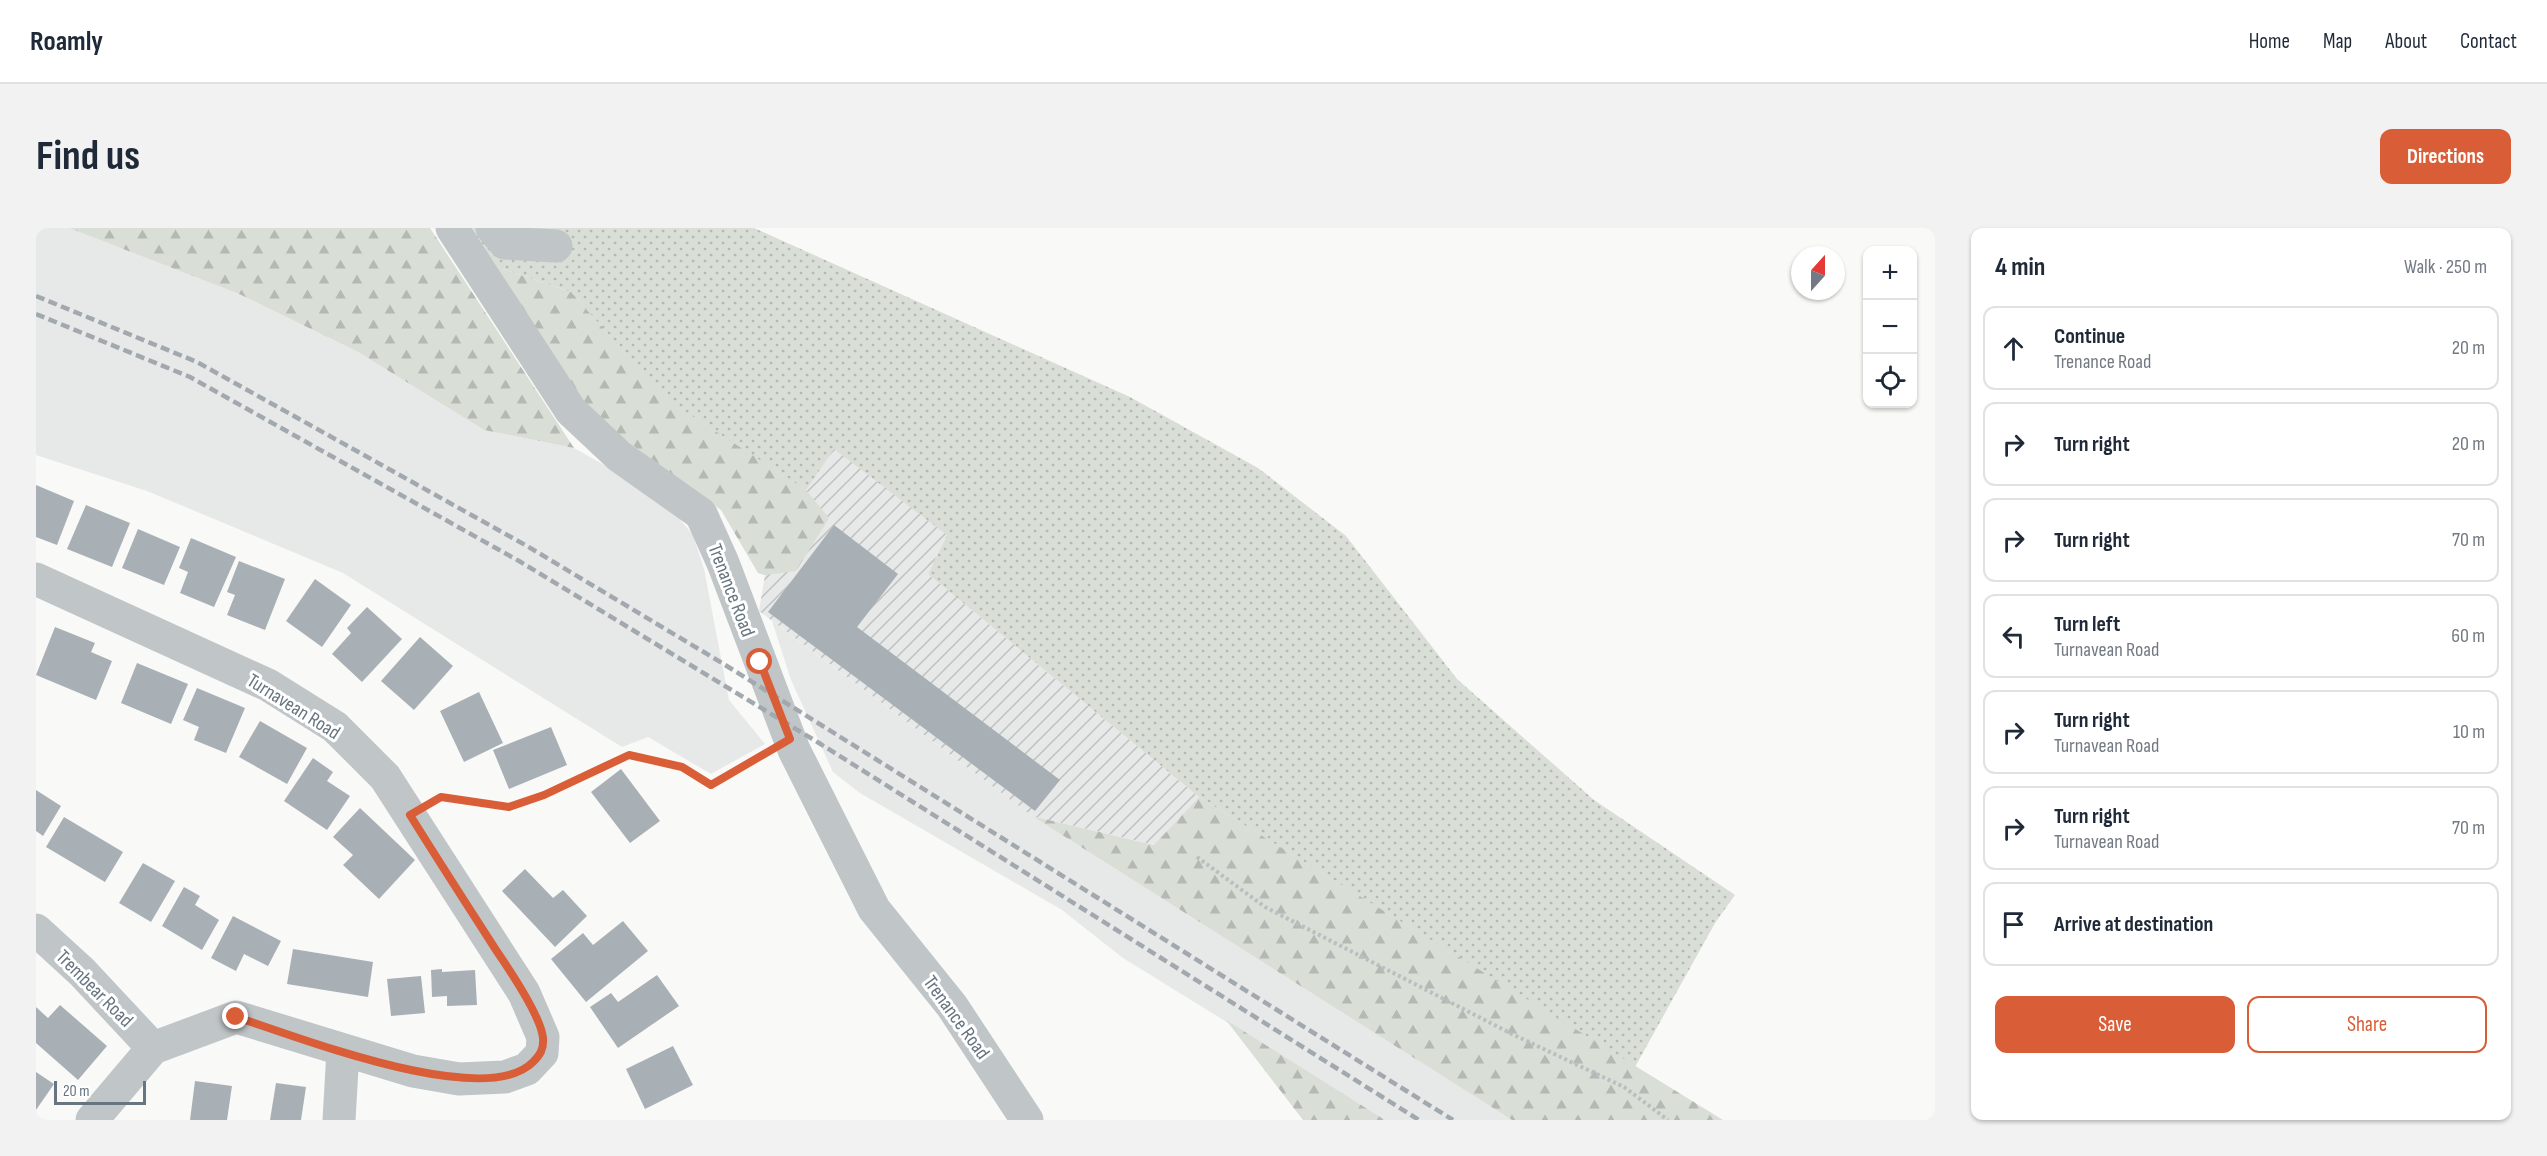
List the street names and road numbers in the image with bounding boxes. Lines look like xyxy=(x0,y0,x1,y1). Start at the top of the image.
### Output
street label: Trenance Road xyxy=(702,541,760,640)
street label: Turnavean Road xyxy=(242,669,344,745)
street label: Trembear Road xyxy=(51,945,138,1032)
street label: Trenance Road xyxy=(918,971,995,1064)

